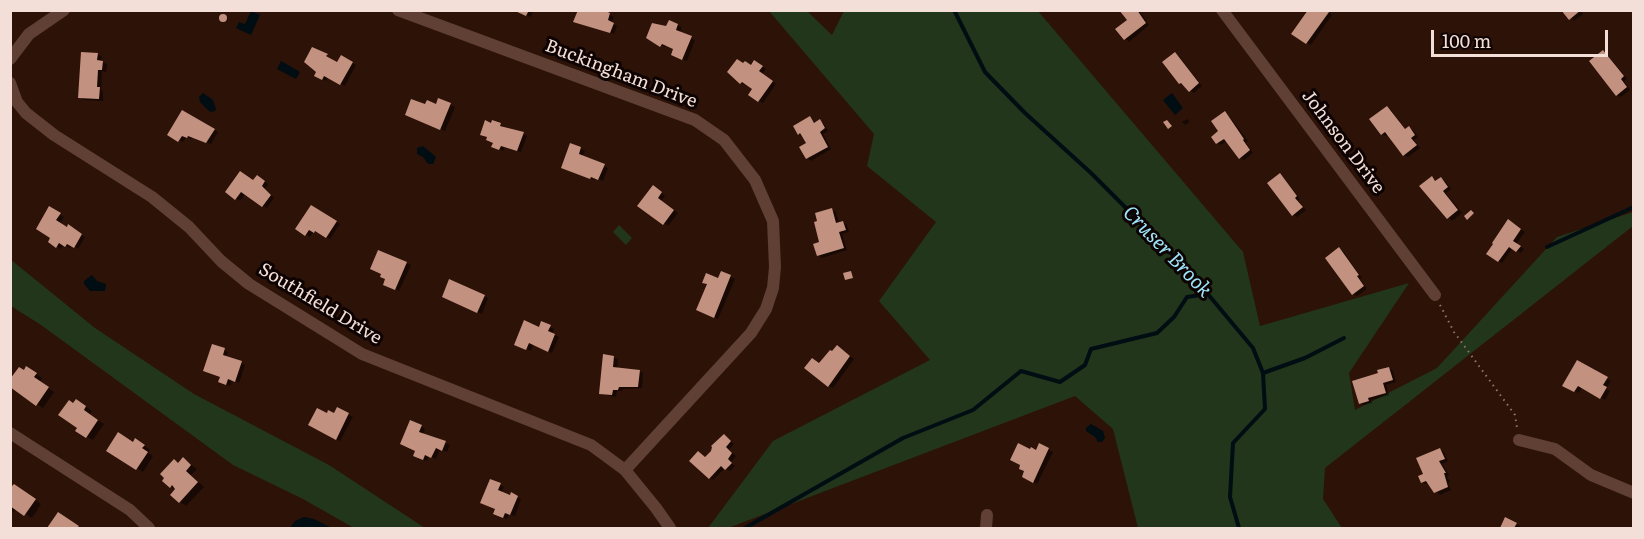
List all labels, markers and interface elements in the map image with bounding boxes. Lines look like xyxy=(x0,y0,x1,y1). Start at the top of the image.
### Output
scale bar xyxy=(1434,18,1611,56)
text: 100 m xyxy=(1442,27,1491,54)
street label: Buckingham Drive xyxy=(542,35,700,113)
street label: Johnson Drive xyxy=(1297,86,1389,198)
water label: Cruser Brook xyxy=(1117,201,1217,303)
street label: Southfield Drive xyxy=(255,259,385,349)

